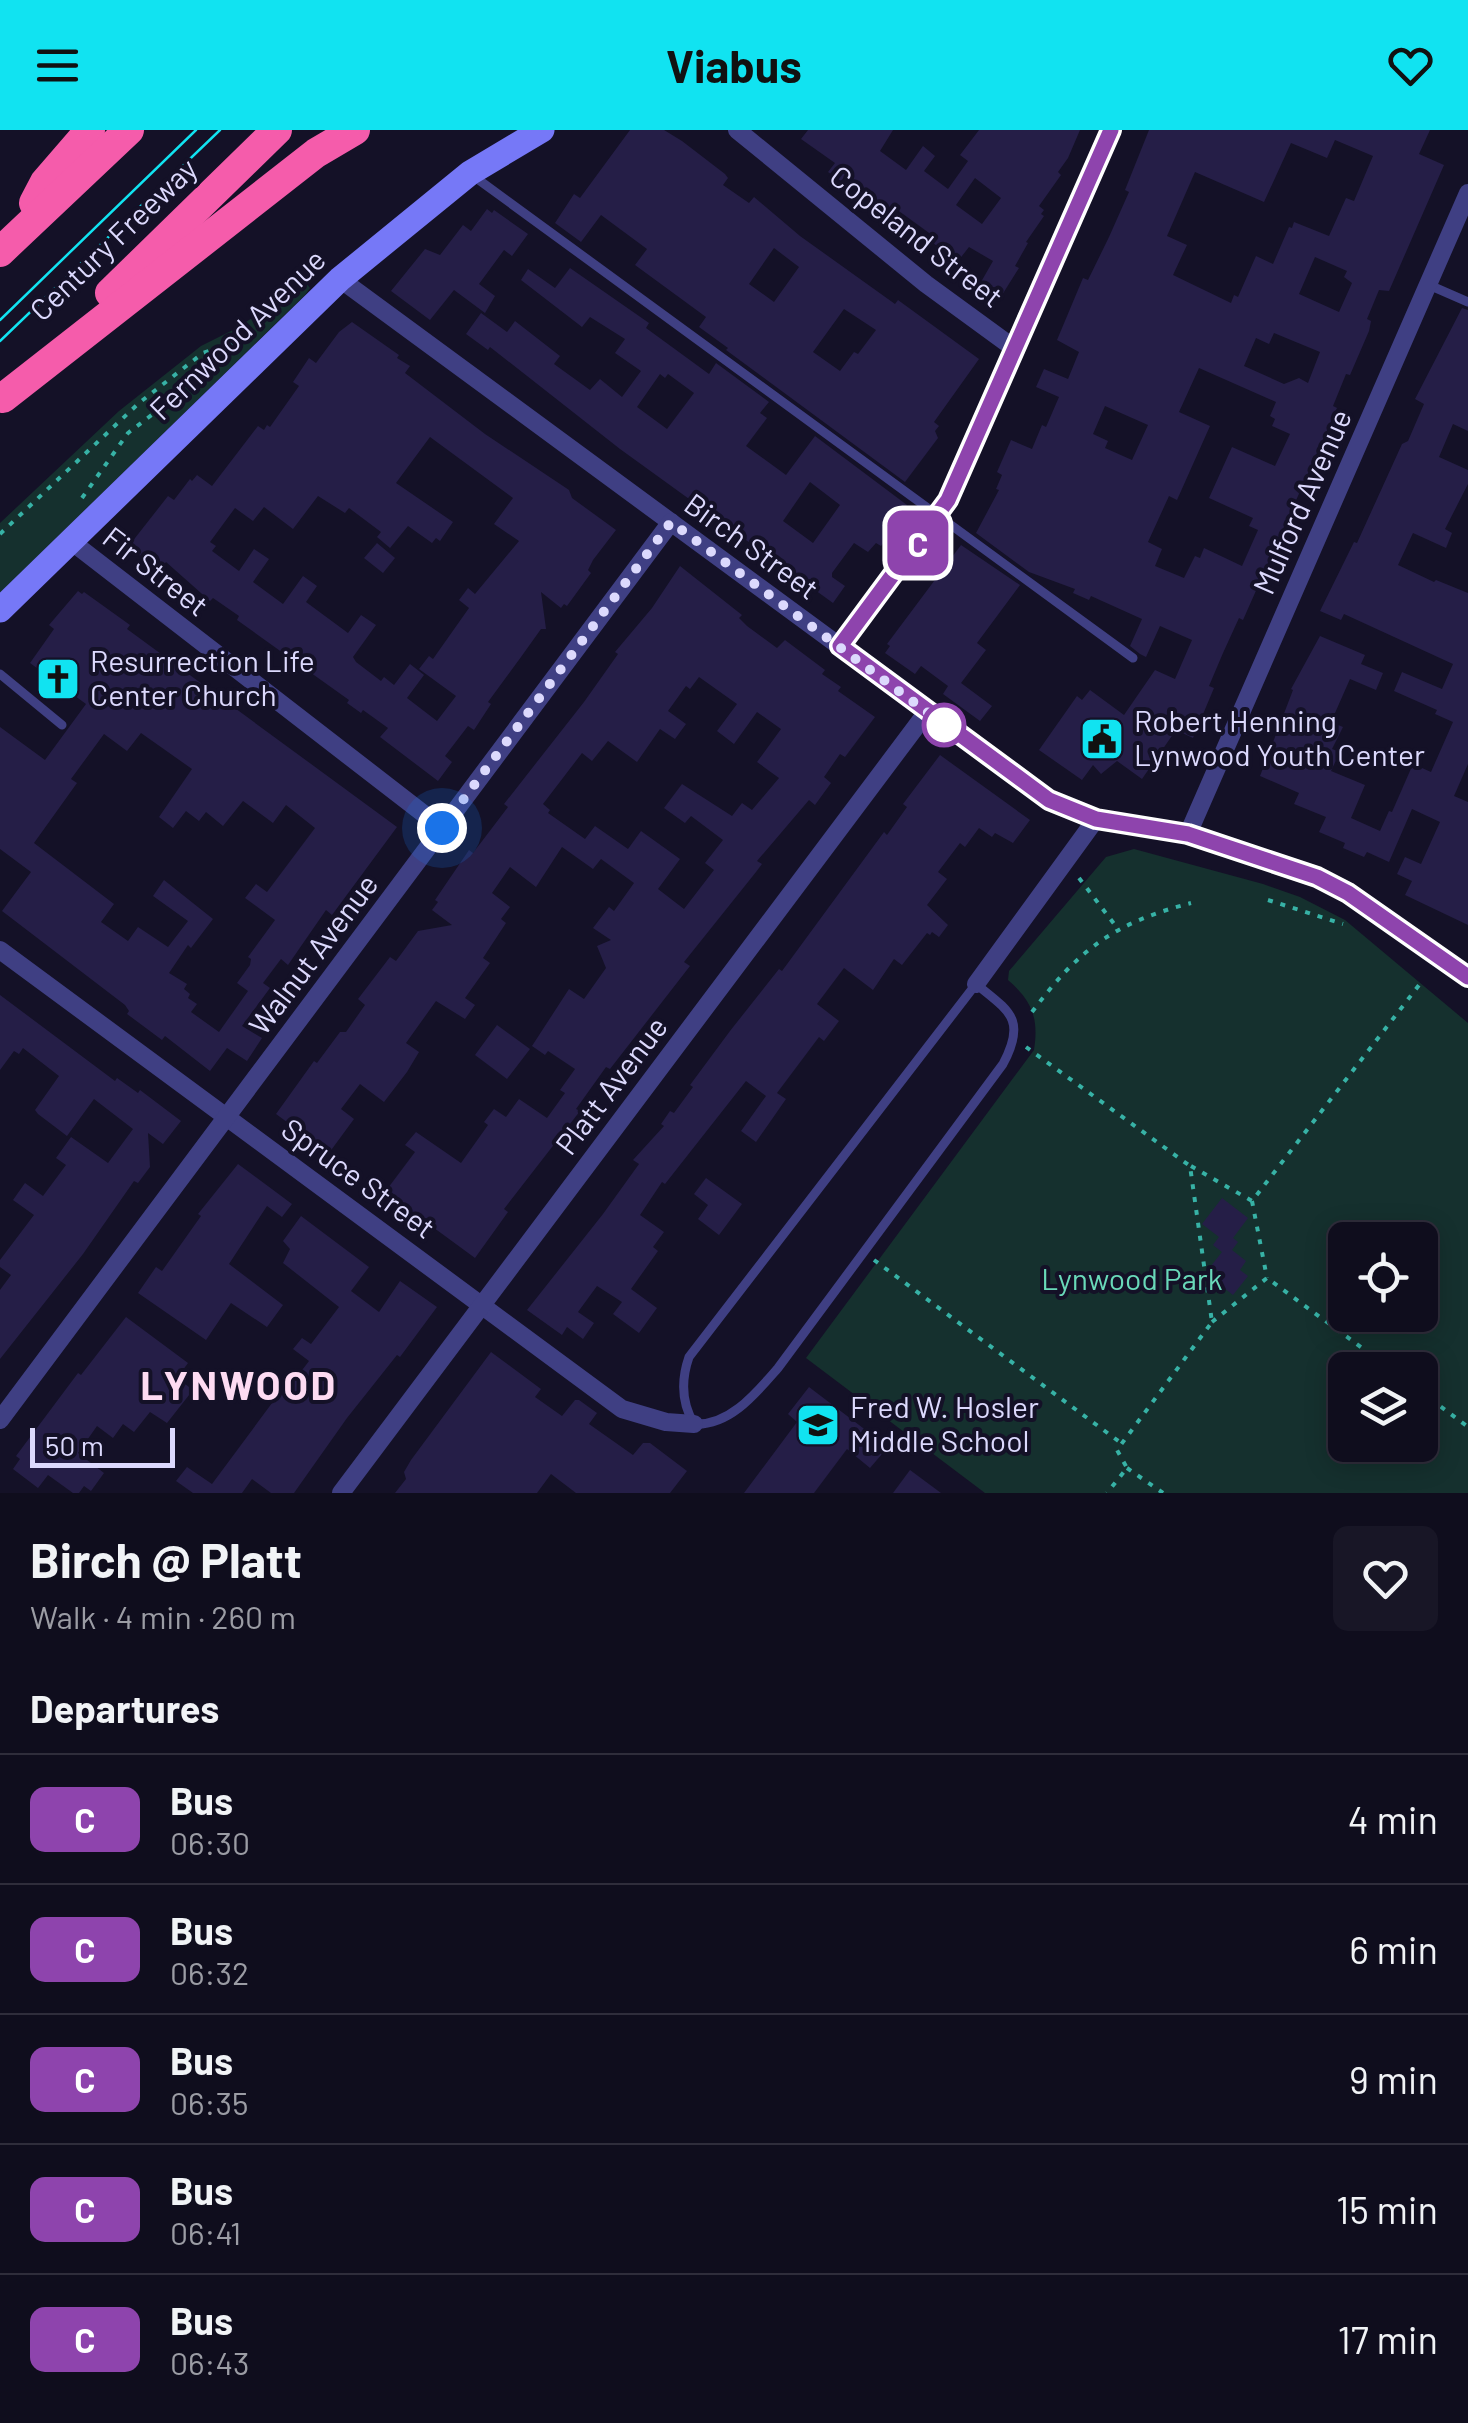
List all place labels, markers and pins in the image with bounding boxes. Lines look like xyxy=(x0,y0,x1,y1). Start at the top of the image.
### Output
place label: Resurrection Life Center Church xyxy=(90,642,315,712)
church icon: Resurrection Life Center Church xyxy=(35,656,81,702)
place label: Robert Henning Lynwood Youth Center xyxy=(1134,702,1425,772)
unlabelled marker xyxy=(923,704,965,746)
public building icon: Robert Henning Lynwood Youth Center xyxy=(1079,716,1125,762)
place label: Fred W. Hosler Middle School xyxy=(850,1388,1039,1458)
school or university icon: Fred W. Hosler Middle School xyxy=(795,1402,841,1448)

